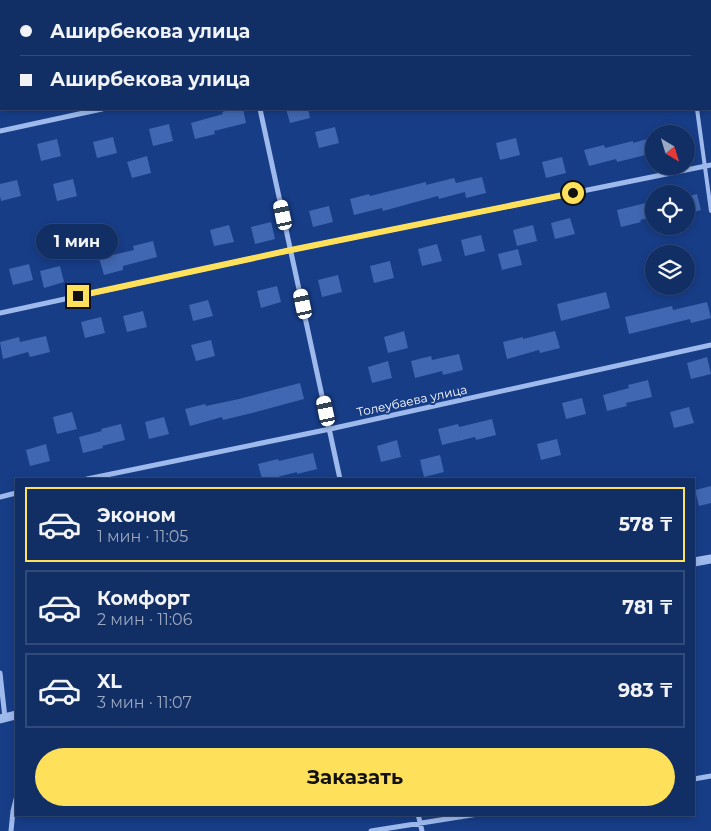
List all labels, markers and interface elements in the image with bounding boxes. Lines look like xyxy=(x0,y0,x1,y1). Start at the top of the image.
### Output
text: Аширбекова улица xyxy=(50,20,250,43)
text: Аширбекова улица xyxy=(50,68,250,91)
north arrow xyxy=(645,125,695,175)
map controls xyxy=(645,125,695,295)
route start xyxy=(562,182,584,204)
button: locate xyxy=(645,185,695,235)
car xyxy=(272,199,293,231)
callout: 1 мин xyxy=(37,224,119,258)
text: 1 мин xyxy=(54,232,100,251)
button: layers xyxy=(645,245,695,295)
route end xyxy=(67,285,89,307)
car xyxy=(292,288,313,320)
street label: Толеубаева улица xyxy=(355,381,469,420)
car xyxy=(315,395,336,427)
icon: car xyxy=(37,502,82,547)
text: Эконом xyxy=(97,504,176,527)
text: 578 ₸ xyxy=(619,513,673,536)
text: 1 мин · 11:05 xyxy=(97,527,188,546)
icon: car xyxy=(37,585,82,630)
text: Комфорт xyxy=(97,587,190,610)
text: 781 ₸ xyxy=(622,596,673,619)
text: 2 мин · 11:06 xyxy=(97,610,192,629)
icon: car xyxy=(37,668,82,713)
text: XL xyxy=(97,670,122,693)
text: 983 ₸ xyxy=(618,679,673,702)
text: 3 мин · 11:07 xyxy=(97,693,192,712)
button: Заказать xyxy=(35,748,675,806)

